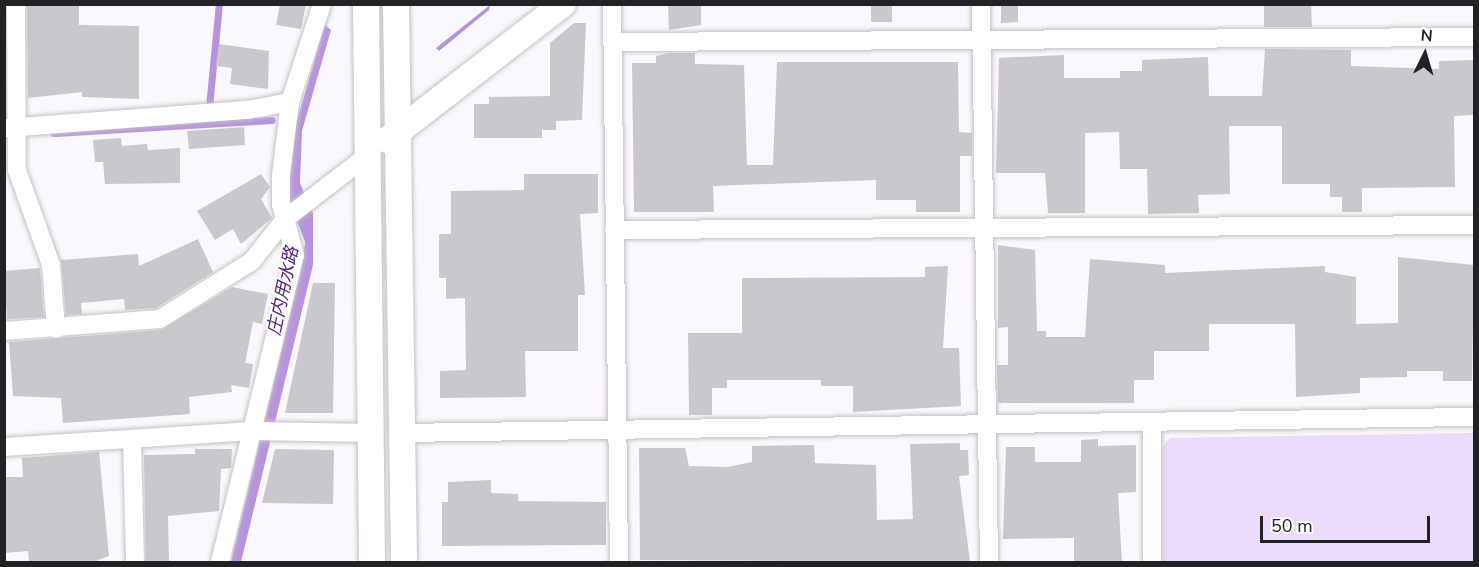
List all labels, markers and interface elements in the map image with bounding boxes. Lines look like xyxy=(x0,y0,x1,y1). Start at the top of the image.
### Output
north arrow xyxy=(1395,24,1455,84)
text: N xyxy=(1420,25,1433,48)
water label: 庄内用水路 xyxy=(263,245,303,337)
scale bar xyxy=(1263,504,1432,542)
text: 50 m xyxy=(1271,514,1313,538)

